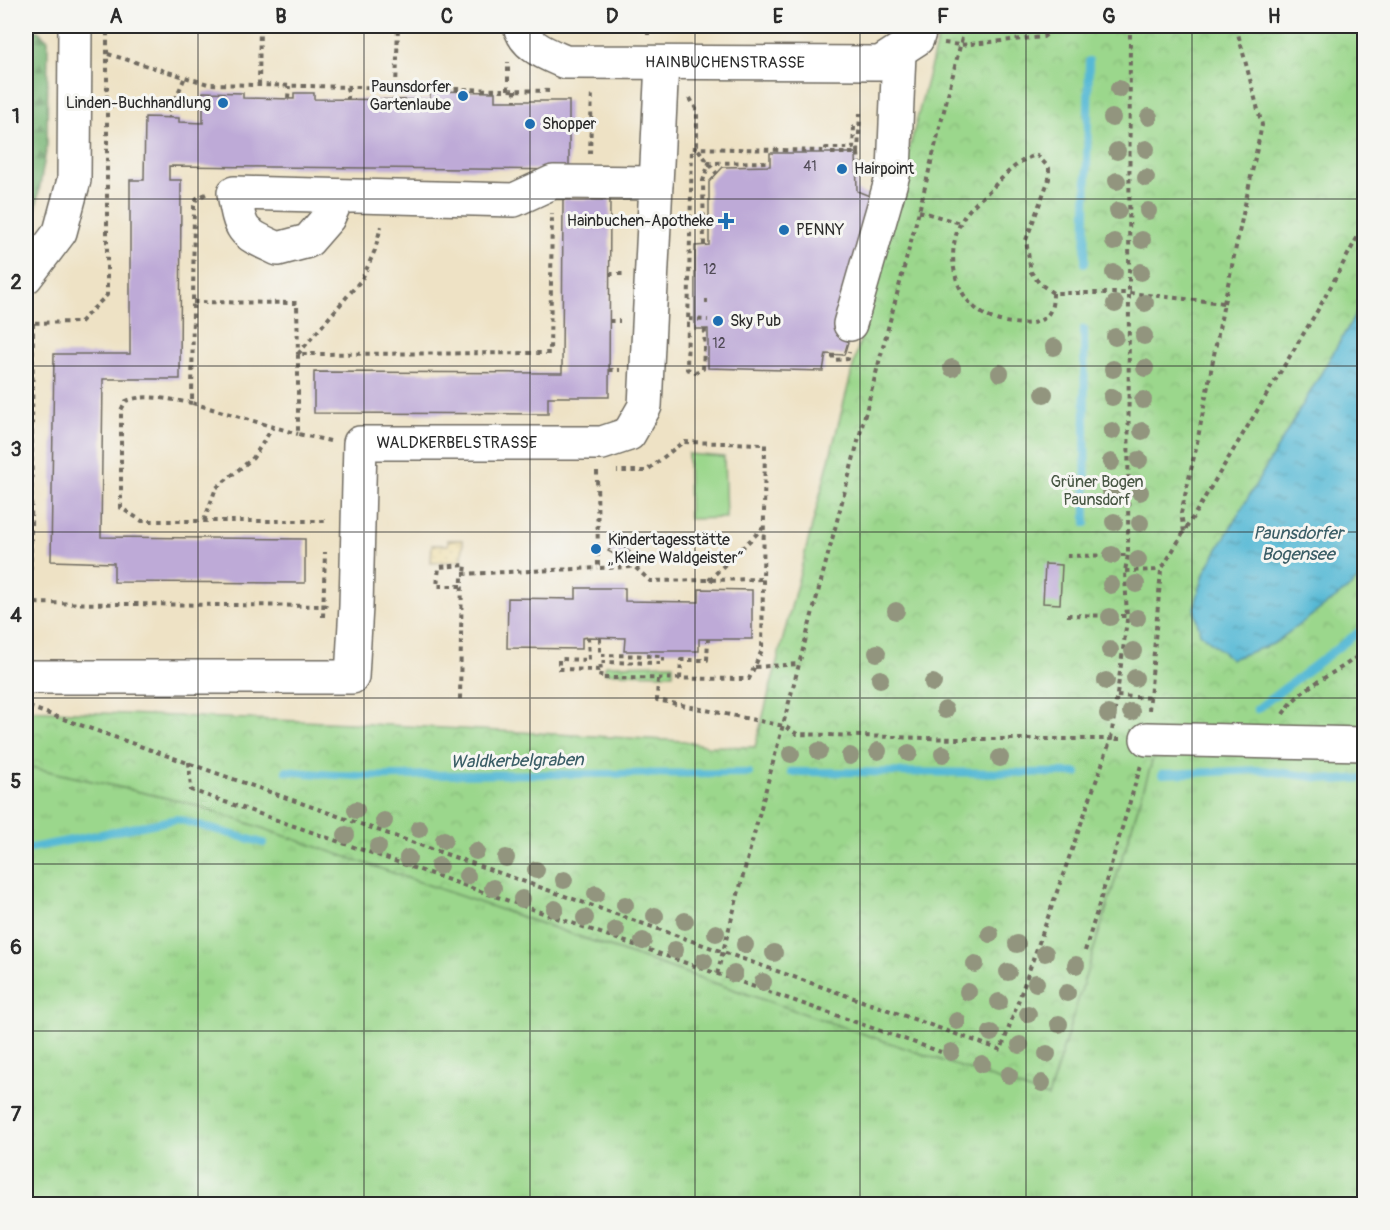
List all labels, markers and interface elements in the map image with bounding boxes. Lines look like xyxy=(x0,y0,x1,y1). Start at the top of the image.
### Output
text: A xyxy=(110,4,123,29)
text: B xyxy=(275,4,287,29)
text: C xyxy=(441,4,453,29)
text: D xyxy=(606,4,619,29)
text: E xyxy=(773,4,784,29)
text: F xyxy=(937,4,949,29)
text: G xyxy=(1102,4,1116,29)
text: H xyxy=(1268,4,1281,29)
street label: HAINBUCHENSTRASSE xyxy=(645,52,805,73)
place label: Paunsdorfer Gartenlaube xyxy=(369,77,451,115)
marker: Paunsdorfer Gartenlaube xyxy=(456,89,470,103)
place label: Linden-Buchhandlung xyxy=(66,93,211,113)
marker: Linden-Buchhandlung xyxy=(216,96,230,110)
text: 1 xyxy=(12,104,20,129)
place label: Shopper xyxy=(542,114,597,134)
marker: Shopper xyxy=(523,117,537,131)
house number: 41 xyxy=(803,158,817,175)
place label: Hairpoint xyxy=(854,159,915,179)
marker: Hairpoint xyxy=(835,162,849,176)
place label: Hainbuchen-Apotheke xyxy=(567,211,714,231)
marker: Hainbuchen-Apotheke xyxy=(719,214,733,228)
place label: PENNY xyxy=(796,220,844,240)
marker: PENNY xyxy=(777,223,791,237)
house number: 12 xyxy=(703,261,717,278)
text: 2 xyxy=(10,270,22,295)
place label: Sky Pub xyxy=(730,311,781,331)
marker: Sky Pub xyxy=(711,314,725,328)
house number: 12 xyxy=(712,335,726,352)
street label: WALDKERBELSTRASSE xyxy=(376,433,537,453)
text: 3 xyxy=(10,437,22,462)
park label: Grüner Bogen Paunsdorf xyxy=(1050,472,1144,510)
water label: Paunsdorfer Bogensee xyxy=(1253,522,1346,566)
place label: Kindertagesstätte „Kleine Waldgeister“ xyxy=(608,530,744,568)
marker: Kindertagesstätte „Kleine Waldgeister“ xyxy=(589,542,603,556)
text: 4 xyxy=(10,603,22,628)
water label: Waldkerbelgraben xyxy=(450,748,585,774)
text: 5 xyxy=(11,769,22,794)
text: 6 xyxy=(10,935,22,960)
text: 7 xyxy=(11,1102,22,1127)

